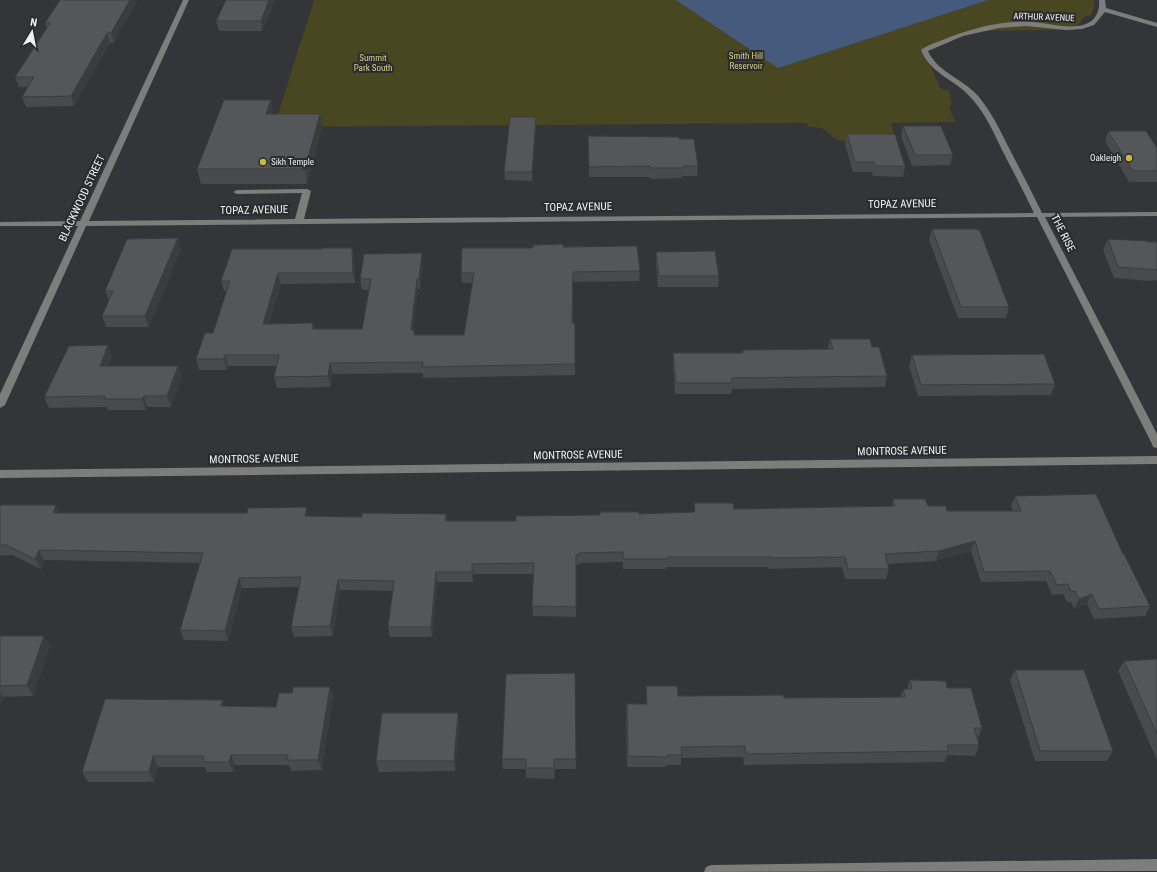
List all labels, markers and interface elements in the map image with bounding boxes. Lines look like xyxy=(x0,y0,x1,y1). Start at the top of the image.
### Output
street label: ARTHUR AVENUE xyxy=(1013,11,1075,23)
north arrow xyxy=(12,12,52,52)
text: N xyxy=(29,16,38,30)
park label: Smith Hill Reservoir xyxy=(729,51,763,71)
park label: Summit Park South xyxy=(354,53,392,73)
street label: BLACKWOOD STREET xyxy=(56,152,108,243)
place label: Oakleigh xyxy=(1090,153,1121,163)
marker: Oakleigh xyxy=(1124,153,1134,163)
marker: Sikh Temple xyxy=(258,157,268,167)
place label: Sikh Temple xyxy=(271,157,314,167)
street label: TOPAZ AVENUE xyxy=(868,197,937,211)
street label: TOPAZ AVENUE xyxy=(544,200,613,214)
street label: TOPAZ AVENUE xyxy=(220,203,289,217)
street label: THE RISE xyxy=(1048,212,1078,254)
street label: MONTROSE AVENUE xyxy=(857,444,947,458)
street label: MONTROSE AVENUE xyxy=(533,448,623,462)
street label: MONTROSE AVENUE xyxy=(209,452,299,466)

